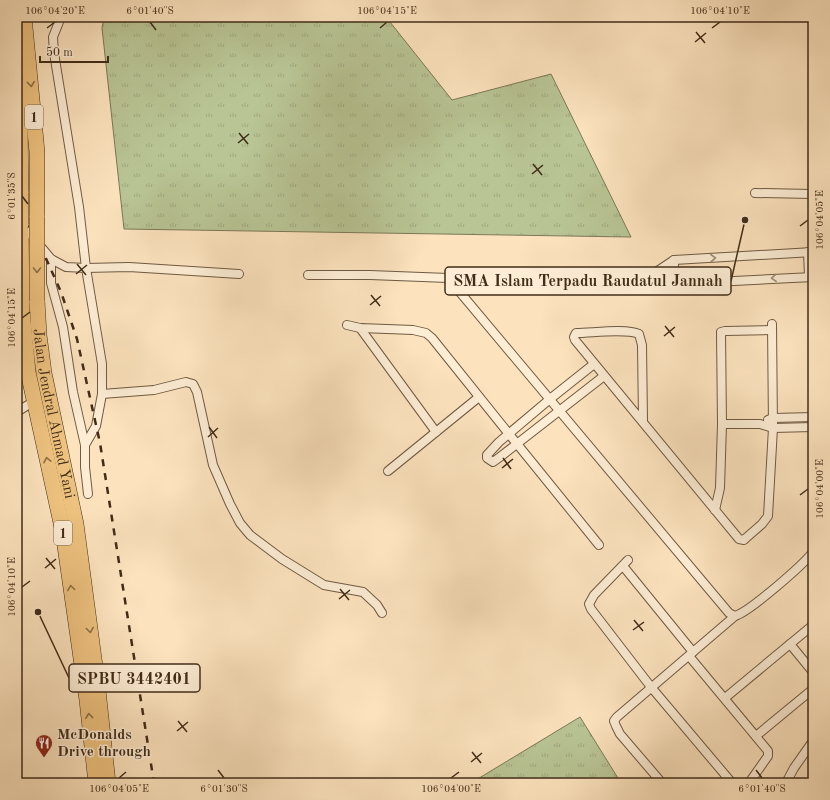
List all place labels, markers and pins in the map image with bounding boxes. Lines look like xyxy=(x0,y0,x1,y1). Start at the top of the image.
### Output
callout: SMA Islam Terpadu Raudatul Jannah xyxy=(445,267,731,295)
callout: SPBU 3442401 xyxy=(69,664,200,692)
place label: McDonalds Drive through xyxy=(57,728,151,760)
restaurant icon: McDonalds Drive through xyxy=(34,733,54,758)

